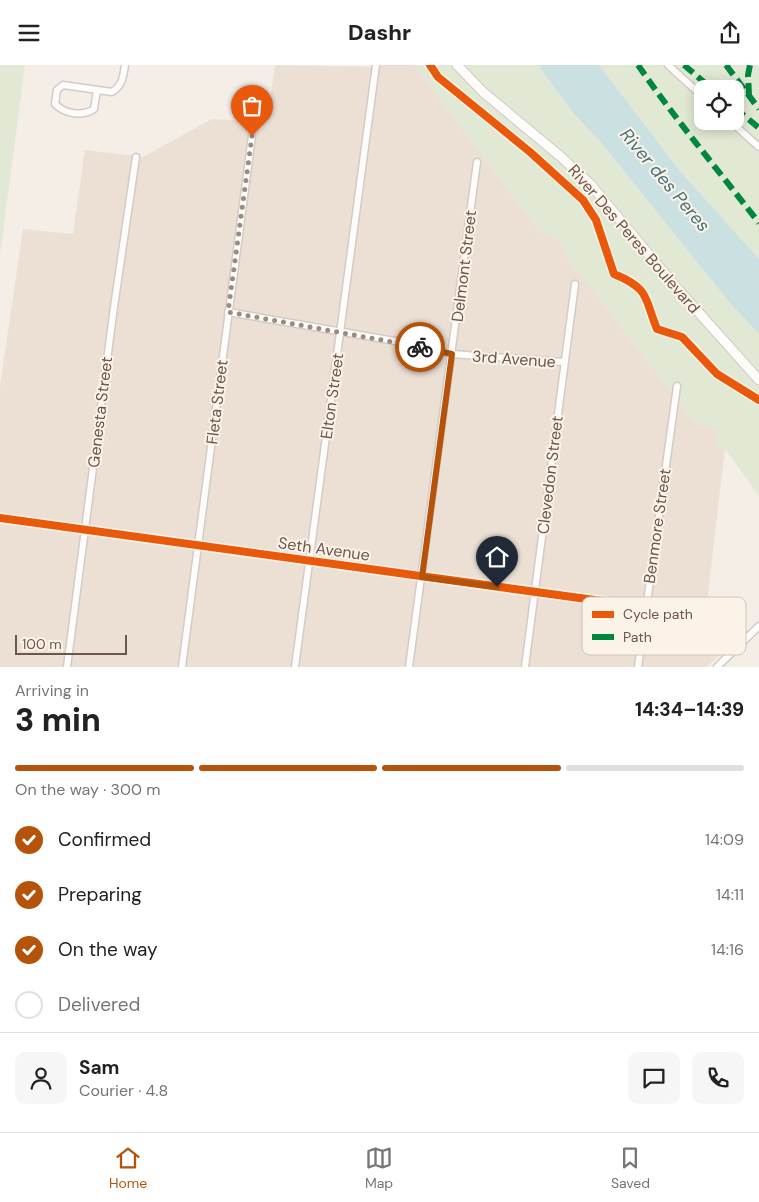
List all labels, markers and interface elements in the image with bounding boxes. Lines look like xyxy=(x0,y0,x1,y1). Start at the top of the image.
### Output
text: Dashr xyxy=(348,18,411,47)
icon: menu xyxy=(15,19,43,47)
icon: share xyxy=(716,19,744,47)
map controls xyxy=(694,80,744,130)
button: locate xyxy=(694,80,744,130)
pin xyxy=(231,85,273,136)
icon: bag xyxy=(238,92,266,120)
water label: River des Peres xyxy=(615,123,715,237)
street label: River Des Peres Boulevard xyxy=(563,160,705,318)
street label: Delmont Street xyxy=(447,209,481,323)
courier xyxy=(395,322,445,372)
icon: bike xyxy=(406,333,434,361)
street label: 3rd Avenue xyxy=(472,346,556,372)
street label: Elton Street xyxy=(316,351,348,441)
street label: Genesta Street xyxy=(83,355,117,469)
street label: Fleta Street xyxy=(201,358,233,446)
street label: Clevedon Street xyxy=(532,415,568,535)
street label: Benmore Street xyxy=(639,467,675,585)
street label: Seth Avenue xyxy=(277,532,371,566)
pin xyxy=(476,536,518,587)
icon: home xyxy=(483,543,511,571)
legend xyxy=(582,597,746,655)
text: Cycle path xyxy=(623,605,693,623)
text: Path xyxy=(623,628,652,646)
scale bar xyxy=(15,632,128,655)
text: 100 m xyxy=(22,635,62,653)
text: Arriving in xyxy=(15,680,89,701)
text: 14:34–14:39 xyxy=(635,697,744,722)
text: 3 min xyxy=(15,699,101,741)
text: On the way · 300 m xyxy=(15,779,160,800)
icon: check xyxy=(15,826,43,854)
text: Confirmed xyxy=(58,827,151,852)
text: 14:09 xyxy=(705,829,744,850)
icon: check xyxy=(15,881,43,909)
text: Preparing xyxy=(58,882,142,907)
text: 14:11 xyxy=(716,884,744,905)
icon: check xyxy=(15,936,43,964)
text: On the way xyxy=(58,937,158,962)
text: 14:16 xyxy=(711,939,744,960)
text: Delivered xyxy=(58,992,140,1017)
button: person xyxy=(15,1052,67,1104)
button: chat xyxy=(628,1052,680,1104)
button: phone xyxy=(692,1052,744,1104)
text: Sam xyxy=(79,1055,120,1080)
text: Courier · 4.8 xyxy=(79,1080,168,1101)
tab: Home xyxy=(109,1144,147,1192)
tab: Map xyxy=(365,1144,393,1192)
tab: Saved xyxy=(611,1144,650,1192)

